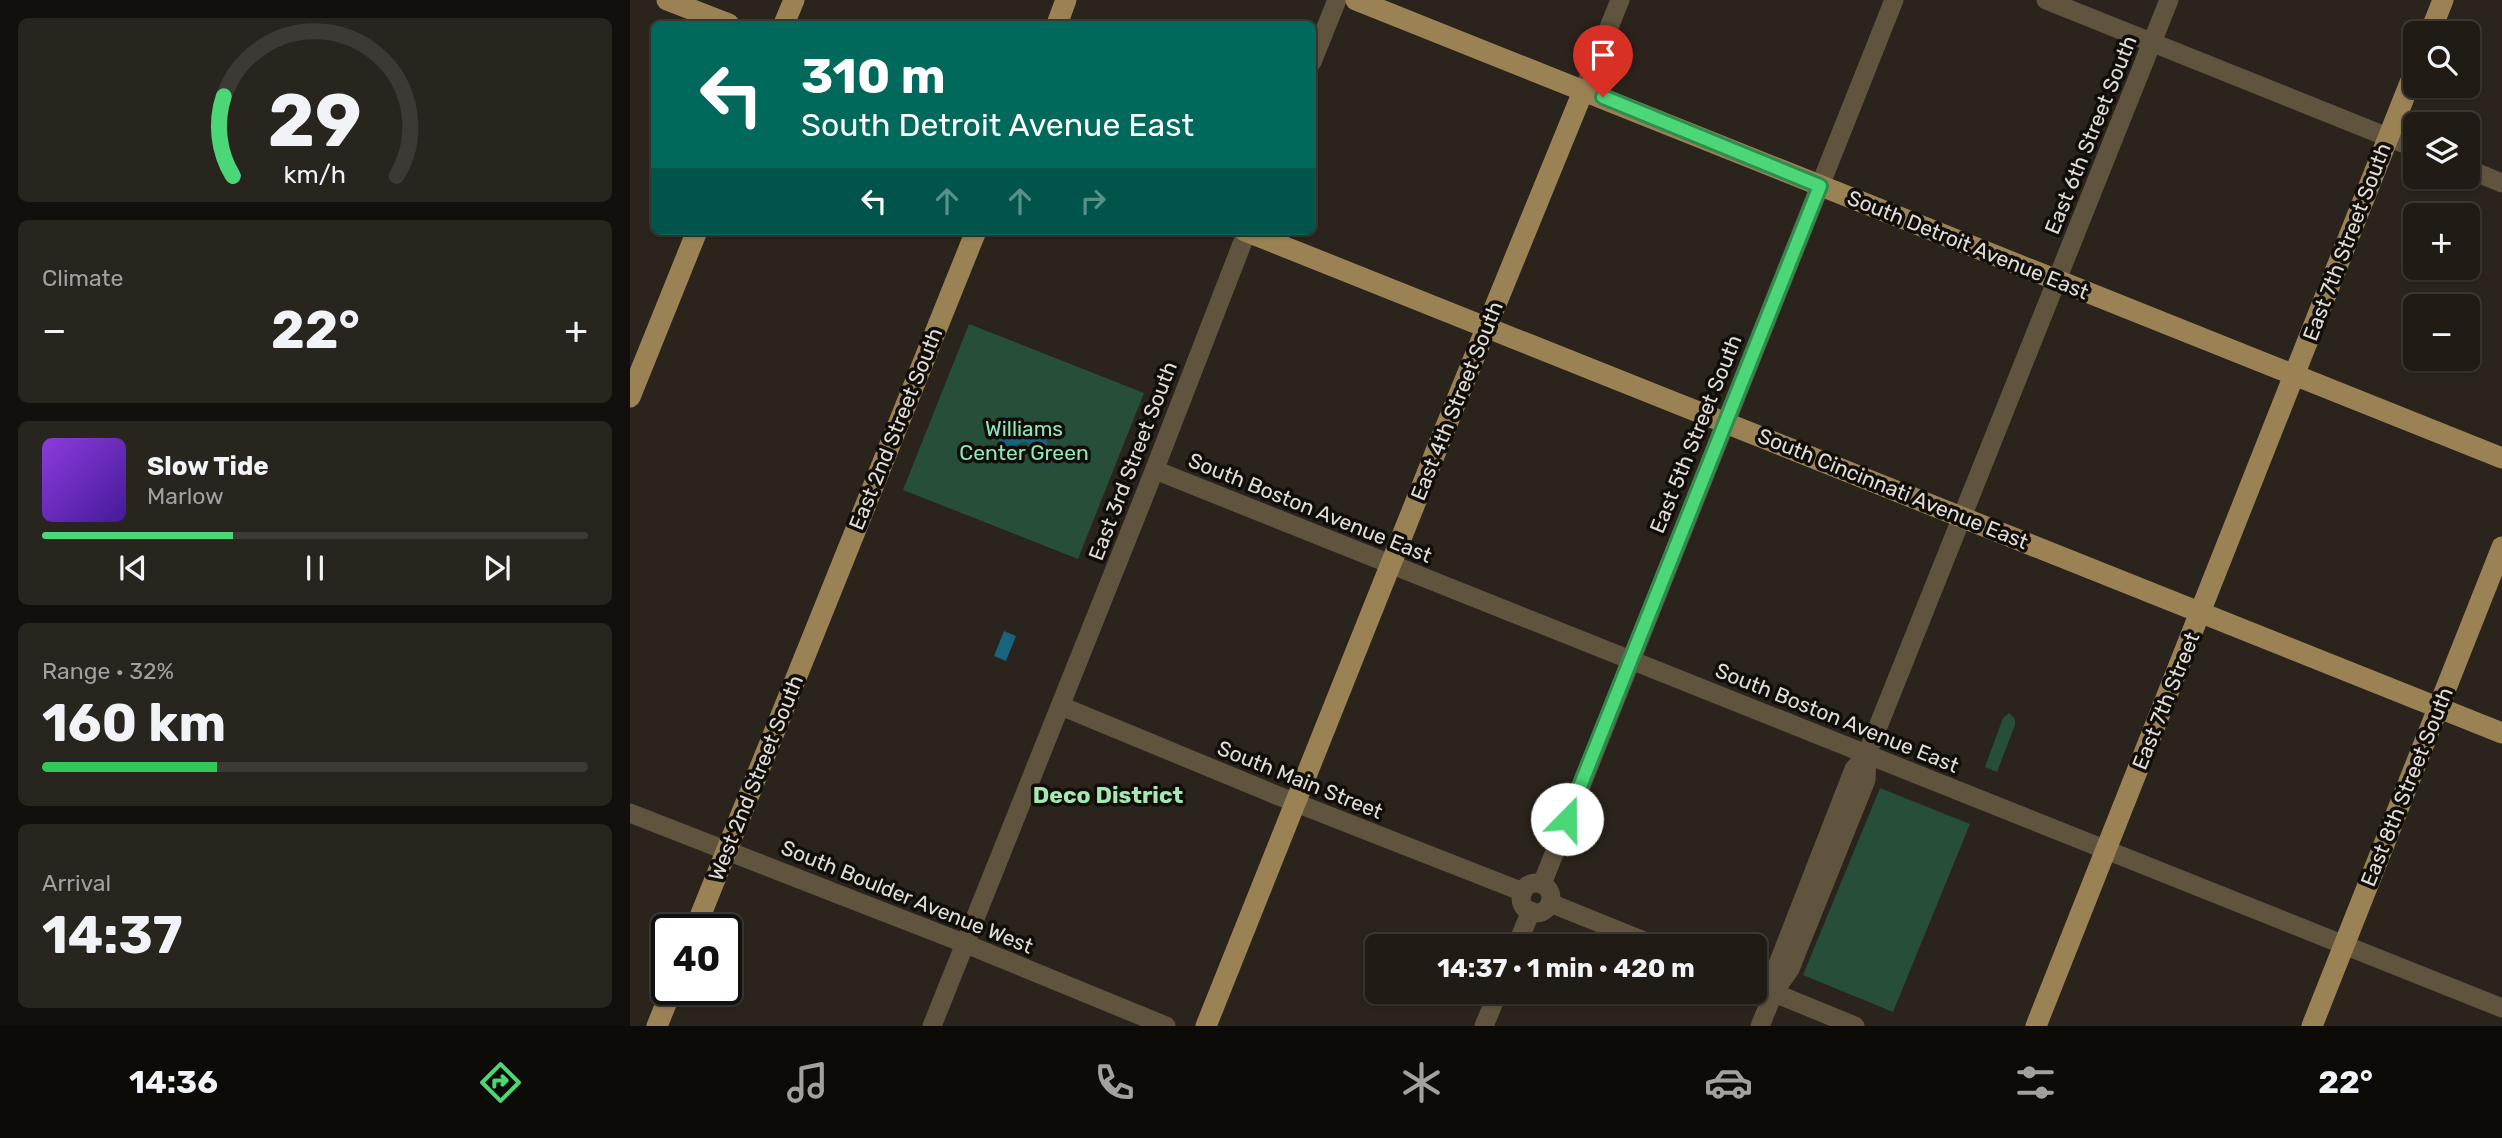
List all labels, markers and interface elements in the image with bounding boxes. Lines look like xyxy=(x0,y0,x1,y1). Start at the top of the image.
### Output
map controls xyxy=(2403,21,2480,371)
button: search xyxy=(2403,21,2480,98)
pin xyxy=(1573,25,1633,97)
street label: East 6th Street South xyxy=(2039,32,2142,238)
icon: arrive xyxy=(1584,36,1622,74)
text: 310 m xyxy=(801,47,946,105)
icon: left xyxy=(686,49,777,140)
text: 29 xyxy=(268,78,362,164)
text: South Detroit Avenue East xyxy=(801,106,1194,144)
button: layers xyxy=(2403,112,2480,189)
street label: East 7th Street South xyxy=(2297,139,2396,344)
text: km/h xyxy=(284,160,346,189)
icon: left xyxy=(855,182,893,220)
icon: ahead xyxy=(928,182,966,220)
icon: ahead xyxy=(1001,182,1039,220)
icon: right xyxy=(1074,182,1112,220)
street label: South Detroit Avenue East xyxy=(1844,185,2092,304)
button: + xyxy=(2403,203,2480,280)
text: Climate xyxy=(42,264,123,292)
button: − xyxy=(2403,294,2480,371)
street label: East 4th Street South xyxy=(1405,298,1508,504)
text: 22° xyxy=(271,299,360,361)
text: − xyxy=(42,307,67,353)
text: + xyxy=(564,307,588,353)
street label: East 2nd Street South xyxy=(844,324,948,533)
street label: East 5th Street South xyxy=(1644,331,1747,537)
street label: East 3rd Street South xyxy=(1083,358,1182,564)
park label: Williams Center Green xyxy=(959,416,1089,465)
street label: South Cincinnati Avenue East xyxy=(1754,423,2032,554)
street label: South Boston Avenue East xyxy=(1185,447,1435,568)
text: Slow Tide xyxy=(147,451,269,482)
text: Marlow xyxy=(147,482,224,510)
icon: previous xyxy=(114,549,152,587)
icon: pause xyxy=(296,549,334,587)
icon: next xyxy=(478,549,516,587)
street label: East 7th Street xyxy=(2127,628,2204,773)
text: Range · 32% xyxy=(42,657,174,685)
street label: South Boston Avenue East xyxy=(1712,657,1962,778)
street label: West 2nd Street South xyxy=(703,671,808,884)
street label: East 8th Street South xyxy=(2355,684,2458,890)
text: 160 km xyxy=(42,692,226,754)
street label: South Main Street xyxy=(1214,735,1386,824)
district label: Deco District xyxy=(1033,781,1183,809)
position arrow xyxy=(1530,782,1604,856)
street label: South Boulder Avenue West xyxy=(778,834,1037,959)
text: Arrival xyxy=(42,869,111,897)
text: 14:37 xyxy=(42,904,183,966)
speed limit sign: 40 xyxy=(651,914,742,1005)
text: 14:37 · 1 min · 420 m xyxy=(1437,953,1695,984)
icon: directions xyxy=(476,1058,525,1107)
icon: music xyxy=(783,1058,832,1107)
icon: phone xyxy=(1090,1058,1139,1107)
icon: climate xyxy=(1397,1058,1446,1107)
icon: car xyxy=(1704,1058,1753,1107)
icon: filters xyxy=(2011,1058,2060,1107)
text: 14:36 xyxy=(129,1063,218,1101)
text: 22° xyxy=(2318,1063,2373,1101)

